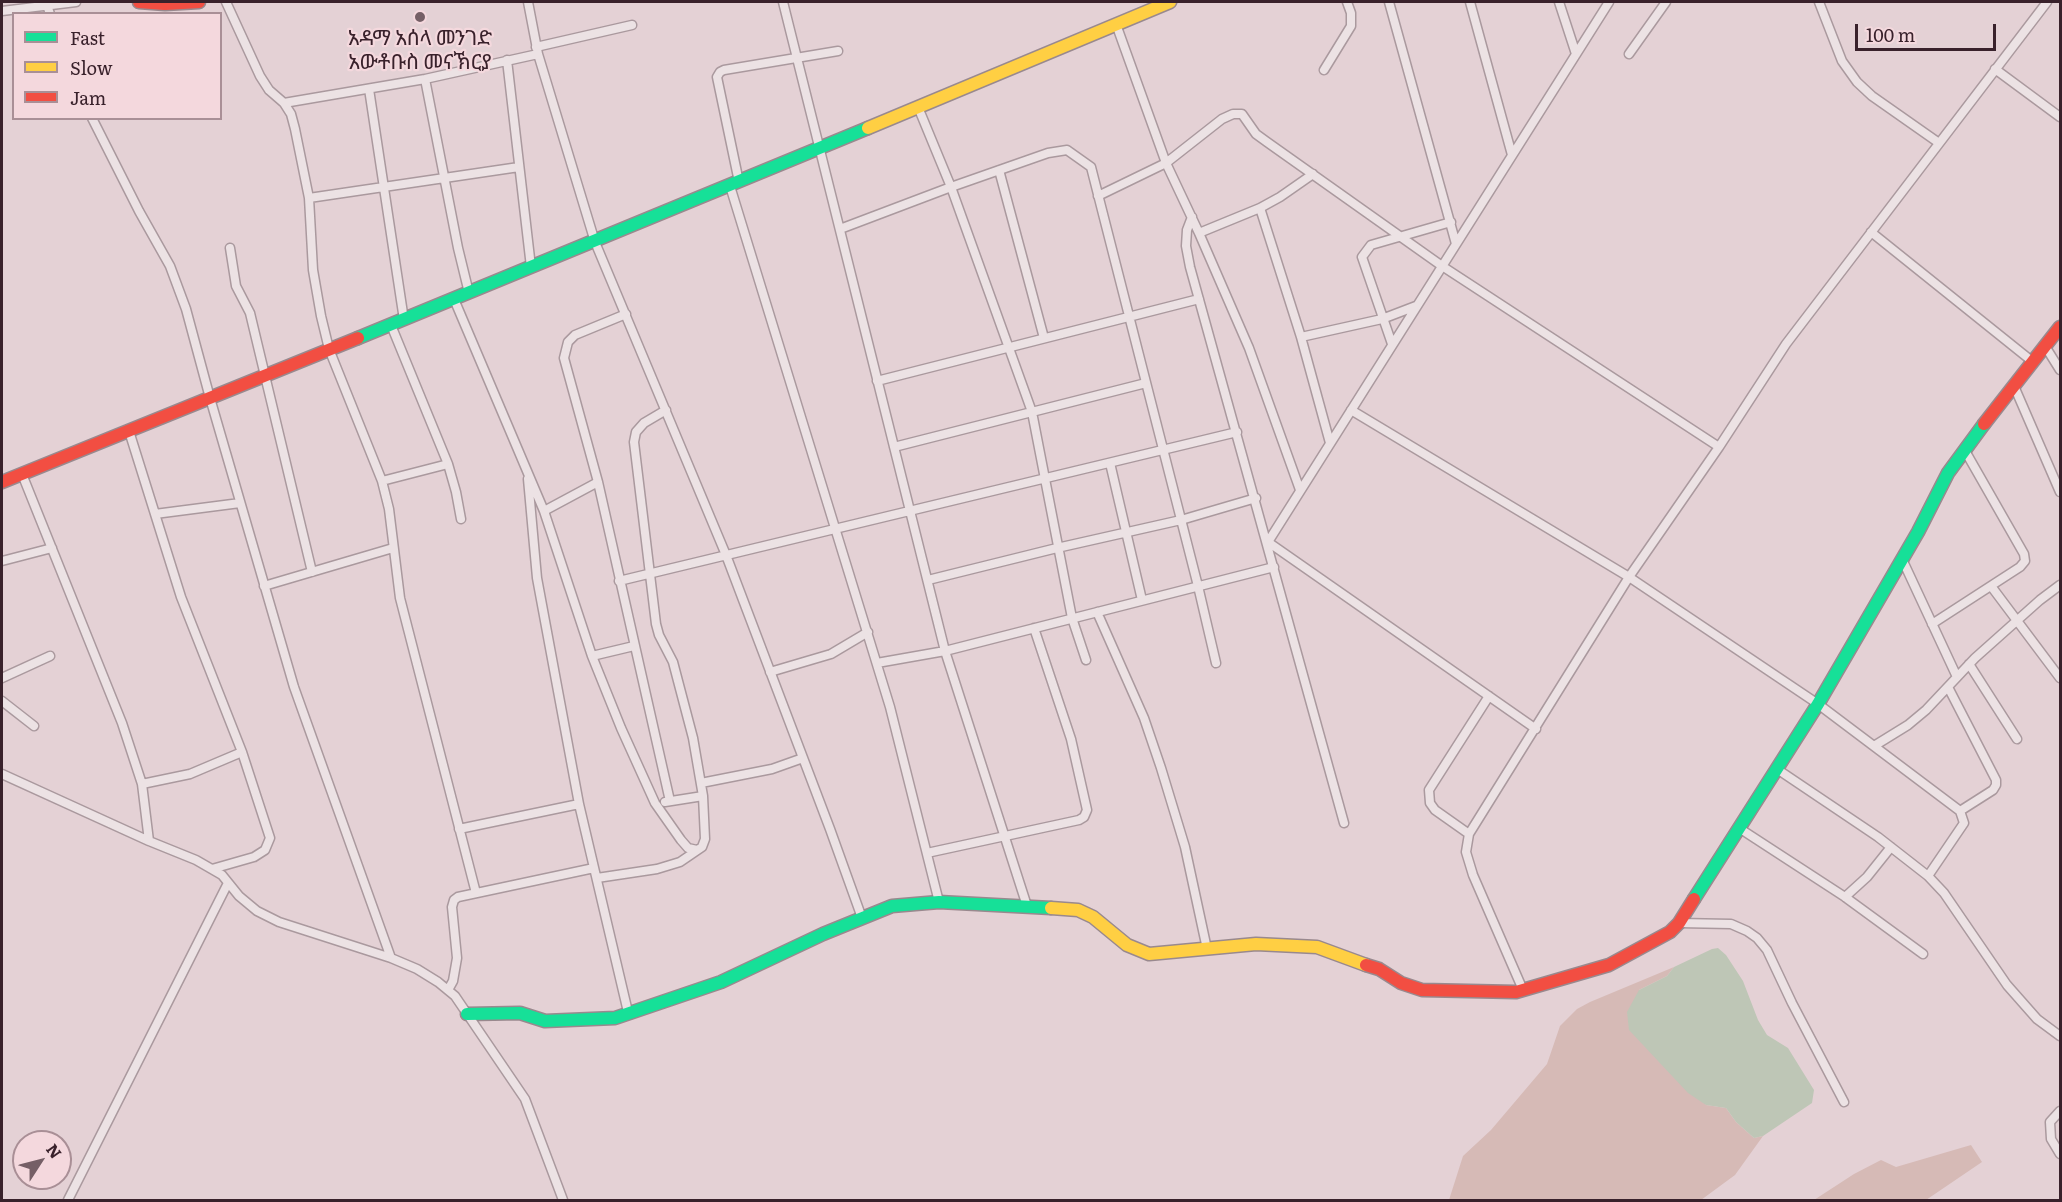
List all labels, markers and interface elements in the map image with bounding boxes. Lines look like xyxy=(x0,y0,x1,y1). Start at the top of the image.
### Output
marker: አዳማ አሰላ መንገድ አውቶቡስ መናኽርያ xyxy=(413,10,427,24)
legend xyxy=(12,12,222,120)
scale bar xyxy=(1858,12,1999,50)
text: 100 m xyxy=(1866,21,1915,48)
text: Fast xyxy=(70,24,105,51)
place label: አዳማ አሰላ መንገድ አውቶቡስ መናኽርያ xyxy=(348,26,492,76)
text: Slow xyxy=(70,54,112,81)
text: Jam xyxy=(70,84,106,111)
north arrow xyxy=(12,1130,72,1190)
text: N xyxy=(41,1138,69,1163)

